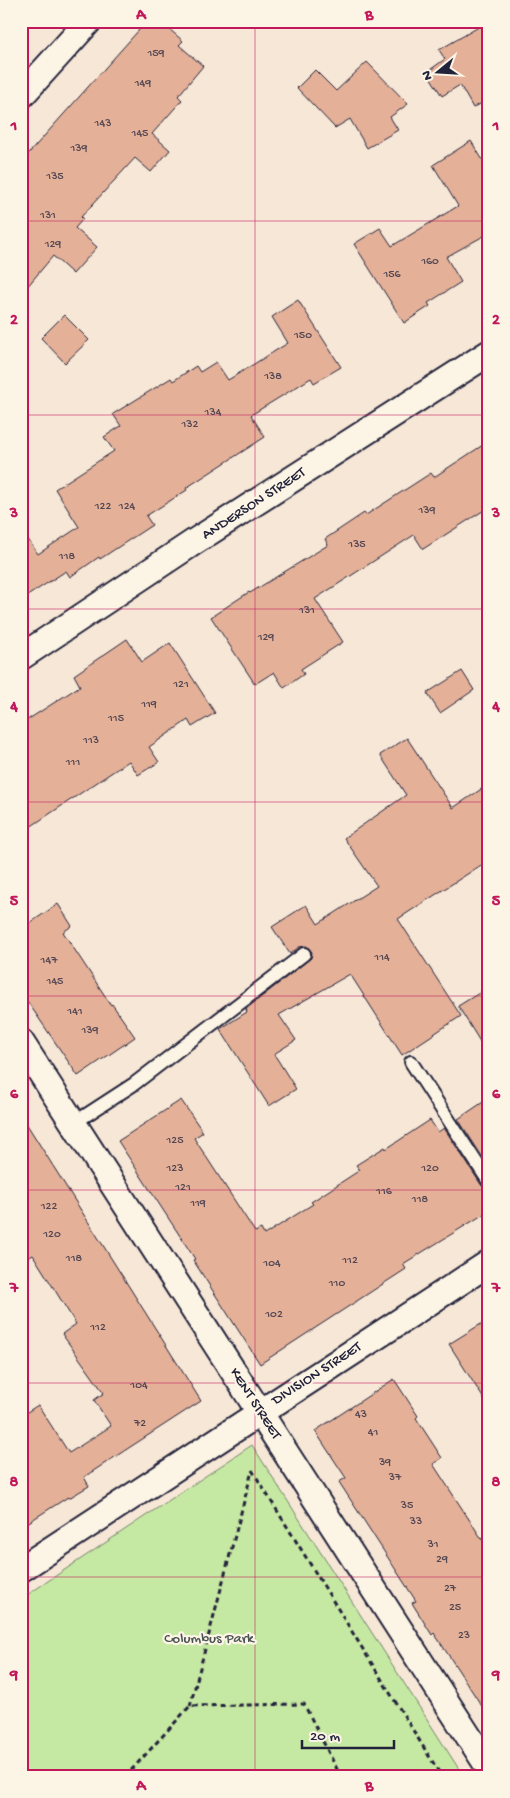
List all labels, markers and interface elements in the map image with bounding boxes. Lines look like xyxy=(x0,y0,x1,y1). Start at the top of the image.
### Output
text: A xyxy=(135,7,147,26)
text: B xyxy=(364,7,374,26)
house number: 159 xyxy=(146,47,165,61)
north arrow xyxy=(412,48,462,98)
text: N xyxy=(419,68,438,82)
house number: 149 xyxy=(134,77,151,91)
house number: 143 xyxy=(94,117,111,131)
text: 1 xyxy=(10,118,17,137)
text: 1 xyxy=(492,118,499,137)
house number: 145 xyxy=(131,127,148,141)
house number: 139 xyxy=(69,142,88,156)
house number: 135 xyxy=(45,170,64,184)
house number: 131 xyxy=(39,209,56,223)
house number: 129 xyxy=(44,238,61,252)
house number: 160 xyxy=(420,255,439,269)
house number: 156 xyxy=(382,268,402,282)
text: 2 xyxy=(10,312,18,331)
text: 2 xyxy=(492,312,500,331)
house number: 150 xyxy=(293,329,312,343)
house number: 138 xyxy=(263,370,282,384)
house number: 134 xyxy=(204,406,222,420)
house number: 132 xyxy=(181,418,199,432)
street label: ANDERSON STREET xyxy=(199,463,310,544)
house number: 122 xyxy=(94,500,111,514)
house number: 124 xyxy=(118,500,136,514)
house number: 139 xyxy=(417,504,436,518)
text: 3 xyxy=(9,505,18,524)
text: 3 xyxy=(491,505,500,524)
house number: 135 xyxy=(347,538,366,552)
house number: 118 xyxy=(58,550,76,564)
house number: 131 xyxy=(298,604,315,618)
house number: 129 xyxy=(257,631,274,645)
house number: 121 xyxy=(172,678,189,692)
house number: 119 xyxy=(140,698,157,712)
text: 4 xyxy=(9,699,18,718)
text: 4 xyxy=(491,699,500,718)
house number: 115 xyxy=(107,712,124,726)
house number: 113 xyxy=(82,734,99,748)
house number: 111 xyxy=(65,756,80,770)
text: 5 xyxy=(10,893,19,912)
text: 5 xyxy=(492,893,501,912)
house number: 114 xyxy=(373,951,390,965)
house number: 147 xyxy=(40,954,58,968)
house number: 145 xyxy=(46,975,63,989)
house number: 141 xyxy=(66,1005,83,1019)
house number: 139 xyxy=(80,1024,99,1038)
text: 6 xyxy=(10,1086,19,1105)
text: 6 xyxy=(492,1086,501,1105)
house number: 125 xyxy=(165,1134,184,1148)
house number: 123 xyxy=(166,1162,183,1176)
house number: 120 xyxy=(420,1162,439,1176)
house number: 121 xyxy=(174,1181,191,1195)
house number: 116 xyxy=(375,1185,393,1199)
house number: 118 xyxy=(411,1193,429,1207)
house number: 119 xyxy=(189,1197,206,1211)
house number: 122 xyxy=(40,1200,57,1214)
house number: 120 xyxy=(42,1228,61,1242)
house number: 118 xyxy=(65,1252,83,1266)
house number: 112 xyxy=(341,1254,358,1268)
house number: 104 xyxy=(262,1257,281,1271)
house number: 110 xyxy=(328,1277,345,1291)
text: 7 xyxy=(9,1280,19,1299)
text: 7 xyxy=(491,1280,501,1299)
house number: 102 xyxy=(264,1308,283,1322)
house number: 112 xyxy=(89,1321,106,1335)
street label: DIVISION STREET xyxy=(268,1338,366,1410)
street label: KENT STREET xyxy=(225,1365,285,1444)
house number: 104 xyxy=(129,1379,148,1393)
house number: 43 xyxy=(355,1408,367,1422)
house number: 72 xyxy=(133,1417,146,1431)
house number: 41 xyxy=(368,1426,378,1440)
house number: 39 xyxy=(378,1456,391,1470)
house number: 37 xyxy=(388,1471,402,1485)
text: 8 xyxy=(10,1474,19,1493)
text: 8 xyxy=(492,1474,501,1493)
house number: 35 xyxy=(400,1499,413,1513)
house number: 33 xyxy=(409,1515,422,1529)
house number: 31 xyxy=(426,1538,439,1552)
house number: 29 xyxy=(436,1553,448,1567)
house number: 27 xyxy=(444,1582,457,1596)
house number: 25 xyxy=(449,1601,461,1615)
house number: 23 xyxy=(458,1629,470,1643)
park label: Columbus Park xyxy=(164,1630,255,1648)
text: 9 xyxy=(9,1667,18,1686)
text: 9 xyxy=(491,1667,500,1686)
scale bar xyxy=(302,1718,395,1750)
text: 20 m xyxy=(310,1728,340,1746)
text: A xyxy=(135,1778,147,1797)
text: B xyxy=(364,1778,374,1797)

